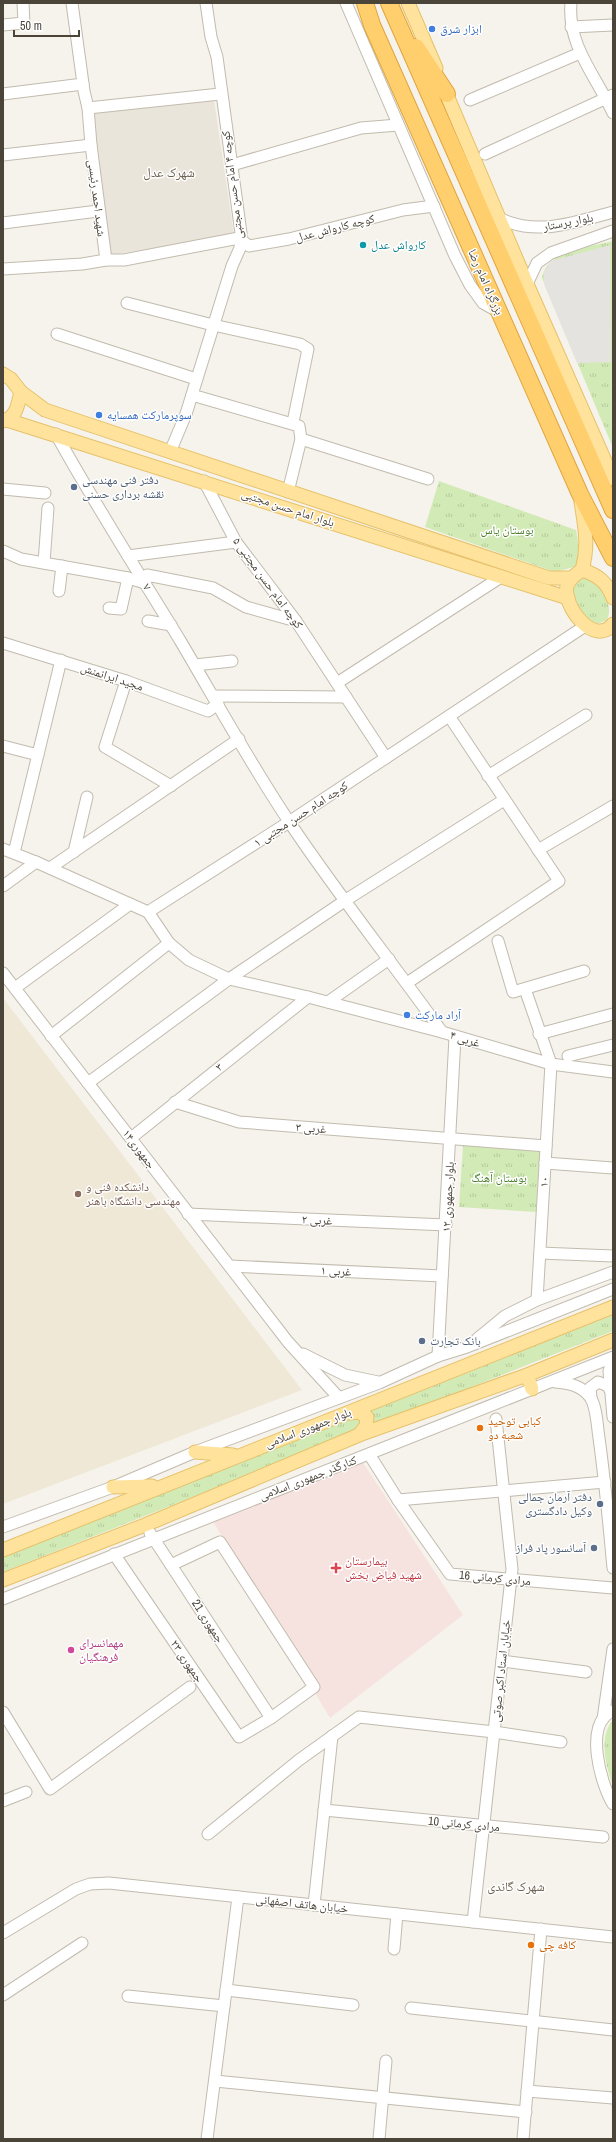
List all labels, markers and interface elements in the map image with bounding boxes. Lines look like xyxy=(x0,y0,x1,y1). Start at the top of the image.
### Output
scale bar xyxy=(14,12,79,38)
text: 50 m xyxy=(20,18,42,34)
place label: ابزار شرق xyxy=(440,21,482,37)
marker: ابزار شرق xyxy=(427,24,437,34)
street label: کوچه ۴ امام حسن مجتبی xyxy=(217,130,247,240)
street label: شهید احمد رئیسی xyxy=(84,159,110,238)
district label: شهرک عدل xyxy=(143,164,195,181)
street label: بلوار پرستار xyxy=(540,209,595,235)
street label: کوچه کارواش عدل xyxy=(294,210,376,246)
place label: کارواش عدل xyxy=(371,237,426,253)
marker: کارواش عدل xyxy=(358,240,368,250)
street label: بزرگراه امام رضا xyxy=(464,247,508,317)
place label: سوپرمارکت همسایه xyxy=(107,407,192,423)
marker: سوپرمارکت همسایه xyxy=(94,410,104,420)
place label: دفتر فنی مهندسی نقشه برداری حسنی xyxy=(82,472,164,502)
marker: دفتر فنی مهندسی نقشه برداری حسنی xyxy=(69,482,79,492)
street label: بلوار امام حسن مجتبی xyxy=(239,485,337,531)
park label: بوستان یاس xyxy=(480,522,534,538)
street label: کوچه امام حسن مجتبی ۵ xyxy=(229,534,307,632)
street label: ۷ xyxy=(139,580,156,594)
street label: مجید ایرانمنش xyxy=(79,659,145,695)
street label: کوچه امام حسن مجتبی ۱ xyxy=(251,778,351,850)
place label: آراد مارکت xyxy=(415,1007,462,1023)
marker: آراد مارکت xyxy=(402,1010,412,1020)
street label: ۴ غربی xyxy=(448,1027,482,1051)
street label: ۳ xyxy=(212,1059,226,1075)
street label: ۳ غربی xyxy=(295,1119,327,1137)
street label: جمهوری۱۴ xyxy=(119,1126,159,1172)
street label: بلوار جمهوری ۱۲ xyxy=(438,1161,458,1233)
park label: بوستان آهنگ xyxy=(471,1170,527,1186)
street label: ۱۰ xyxy=(536,1176,552,1188)
place label: دانشکده فنی و مهندسی دانشگاه باهنر xyxy=(85,1179,180,1209)
marker: دانشکده فنی و مهندسی دانشگاه باهنر xyxy=(73,1189,83,1199)
street label: ۲ غربی xyxy=(301,1211,333,1229)
street label: ۱ غربی xyxy=(320,1262,352,1280)
place label: بانک تجارت xyxy=(430,1333,481,1349)
marker: بانک تجارت xyxy=(417,1336,427,1346)
street label: بلوار جمهوری اسلامی xyxy=(262,1404,354,1452)
place label: کبابی توحید شعبه دو xyxy=(488,1413,541,1443)
marker: کبابی توحید شعبه دو xyxy=(475,1423,485,1433)
street label: کنارگذر جمهوری اسلامی xyxy=(257,1452,359,1504)
place label: دفتر آرمان جمالی وکیل دادگستری xyxy=(518,1489,592,1519)
marker: دفتر آرمان جمالی وکیل دادگستری xyxy=(595,1499,605,1509)
place label: آسانسور پاد فراز xyxy=(515,1540,587,1556)
marker: آسانسور پاد فراز xyxy=(589,1543,599,1553)
place label: بیمارستان شهید فیاض بخش xyxy=(345,1553,422,1583)
marker: بیمارستان شهید فیاض بخش xyxy=(330,1562,342,1574)
street label: مرادی کرمانی 16 xyxy=(459,1567,531,1589)
street label: جمهوری 21 xyxy=(188,1596,228,1646)
street label: خیابان استاد اکبر صوتی xyxy=(488,1618,514,1723)
place label: مهمانسرای فرهنگیان xyxy=(79,1635,123,1665)
street label: ۲۳ جمهوری xyxy=(167,1636,207,1686)
marker: مهمانسرای فرهنگیان xyxy=(66,1645,76,1655)
street label: مرادی کرمانی 10 xyxy=(428,1813,500,1835)
district label: شهرک گاندی xyxy=(487,1878,545,1895)
street label: خیابان هاتف اصفهانی xyxy=(255,1891,349,1917)
place label: کافه چی xyxy=(539,1937,576,1953)
marker: کافه چی xyxy=(526,1940,536,1950)

